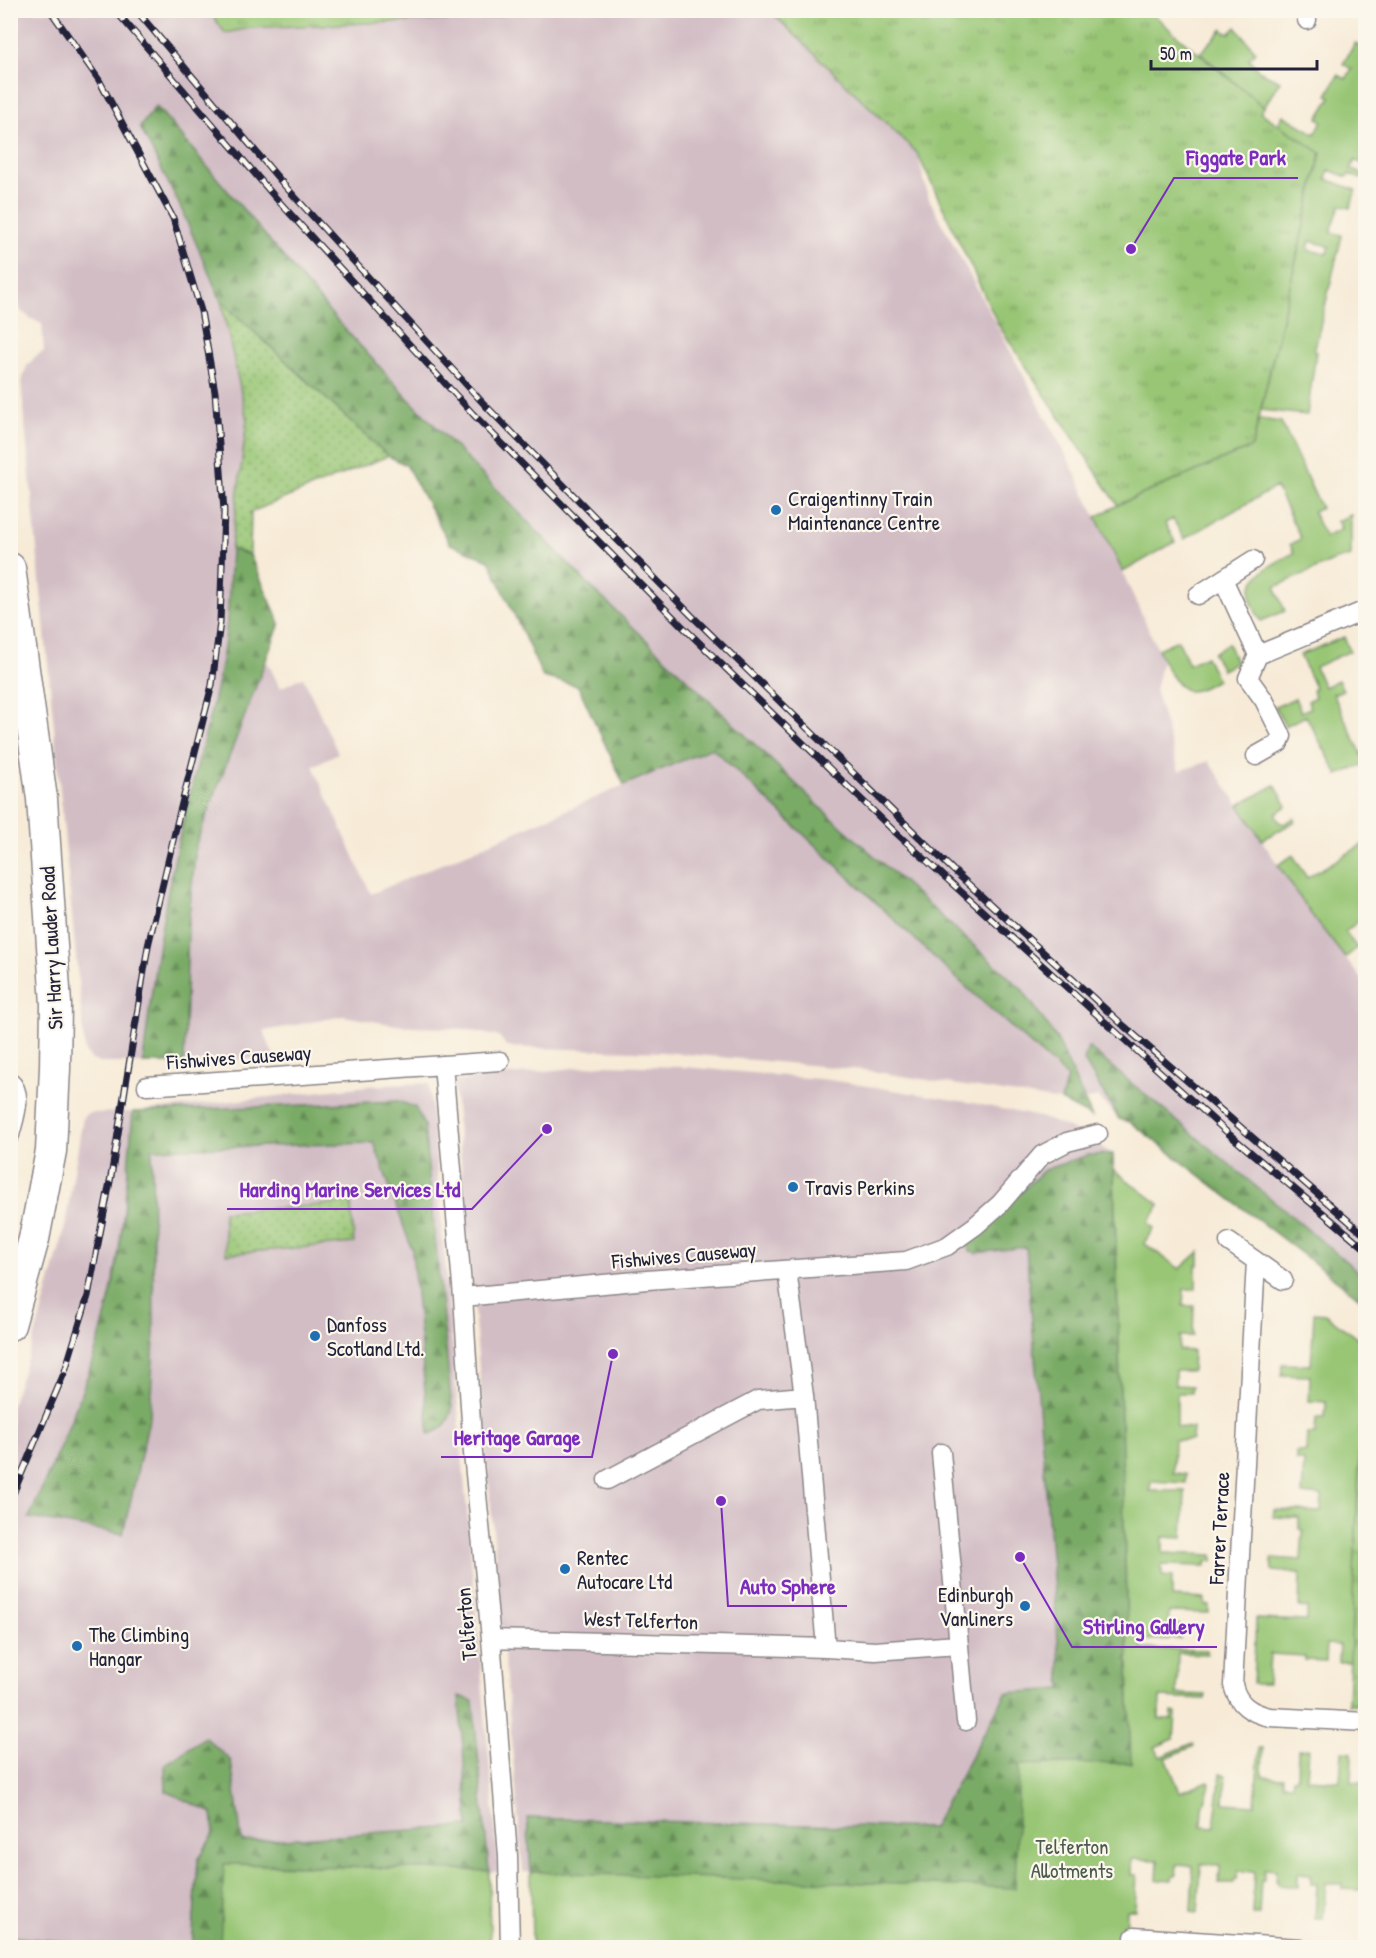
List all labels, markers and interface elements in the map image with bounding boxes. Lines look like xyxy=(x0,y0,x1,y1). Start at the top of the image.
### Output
scale bar xyxy=(1151,33,1318,71)
text: 50 m xyxy=(1160,41,1192,66)
callout: Figgate Park xyxy=(1174,138,1298,178)
text: Figgate Park xyxy=(1185,142,1287,173)
place label: Craigentinny Train Maintenance Centre xyxy=(788,484,940,537)
marker: Craigentinny Train Maintenance Centre xyxy=(769,503,783,517)
street label: Sir Harry Lauder Road xyxy=(32,866,70,1030)
street label: Fishwives Causeway xyxy=(165,1037,312,1077)
callout: Harding Marine Services Ltd xyxy=(227,1169,472,1209)
place label: Travis Perkins xyxy=(805,1173,915,1202)
text: Harding Marine Services Ltd xyxy=(240,1174,461,1205)
marker: Travis Perkins xyxy=(786,1180,800,1194)
street label: Fishwives Causeway xyxy=(610,1234,758,1276)
place label: Danfoss Scotland Ltd. xyxy=(327,1310,425,1363)
marker: Danfoss Scotland Ltd. xyxy=(308,1329,322,1343)
callout: Heritage Garage xyxy=(441,1417,592,1457)
text: Heritage Garage xyxy=(453,1422,581,1453)
street label: Farrer Terrace xyxy=(1202,1471,1236,1586)
place label: Rentec Autocare Ltd xyxy=(577,1543,672,1596)
marker: Rentec Autocare Ltd xyxy=(558,1562,572,1576)
callout: Auto Sphere xyxy=(728,1566,847,1606)
text: Auto Sphere xyxy=(740,1571,836,1602)
place label: Edinburgh Vanliners xyxy=(938,1580,1013,1633)
street label: Telferton xyxy=(448,1586,484,1662)
marker: Edinburgh Vanliners xyxy=(1018,1599,1032,1613)
street label: West Telferton xyxy=(583,1604,699,1636)
callout: Stirling Gallery xyxy=(1072,1607,1217,1647)
text: Stirling Gallery xyxy=(1083,1611,1206,1642)
place label: The Climbing Hangar xyxy=(89,1620,189,1673)
marker: The Climbing Hangar xyxy=(70,1639,84,1653)
park label: Telferton Allotments xyxy=(1031,1832,1113,1885)

